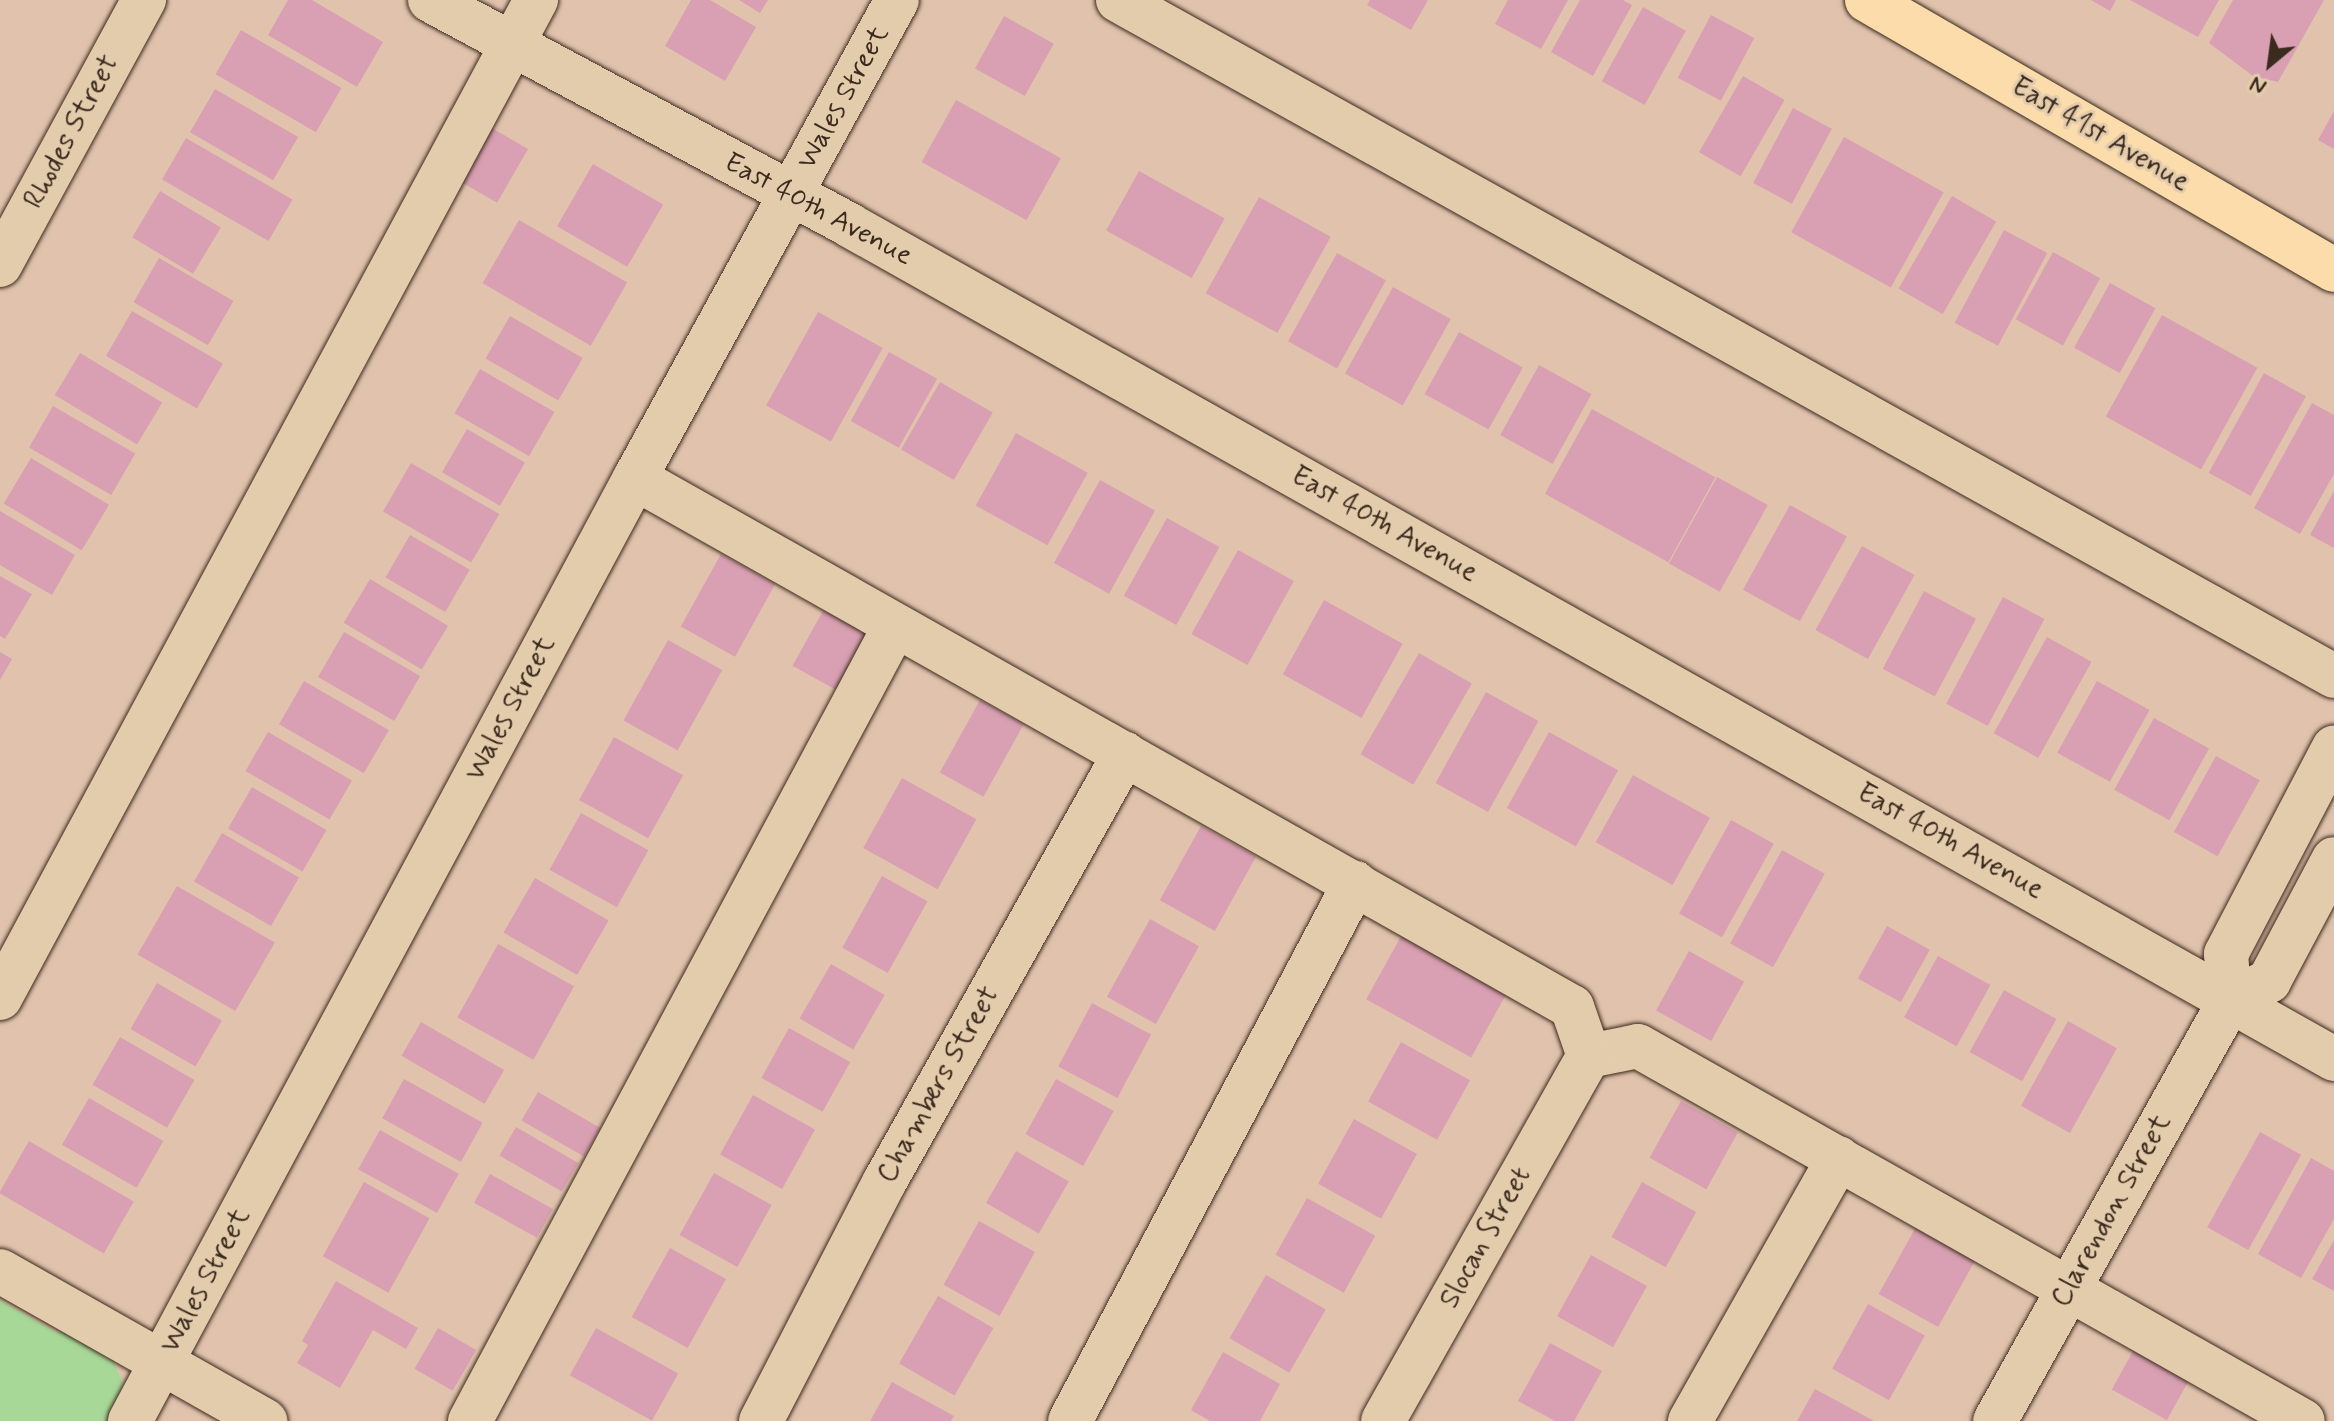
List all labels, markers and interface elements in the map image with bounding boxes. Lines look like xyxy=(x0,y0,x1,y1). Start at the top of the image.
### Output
street label: Wales Street xyxy=(791,20,897,176)
north arrow xyxy=(2230,24,2310,104)
street label: Rhodes Street xyxy=(18,50,126,214)
text: N xyxy=(2245,69,2272,101)
street label: East 41st Avenue xyxy=(2005,70,2195,200)
street label: East 40th Avenue xyxy=(718,146,918,274)
street label: East 40th Avenue xyxy=(1285,460,1483,590)
street label: Wales Street xyxy=(459,631,563,787)
street label: East 40th Avenue xyxy=(1851,777,2049,907)
street label: Chambers Street xyxy=(871,981,1007,1189)
street label: Clarendon Street xyxy=(2045,1109,2179,1313)
street label: Slocan Street xyxy=(1432,1160,1540,1316)
street label: Wales Street xyxy=(154,1203,258,1359)

